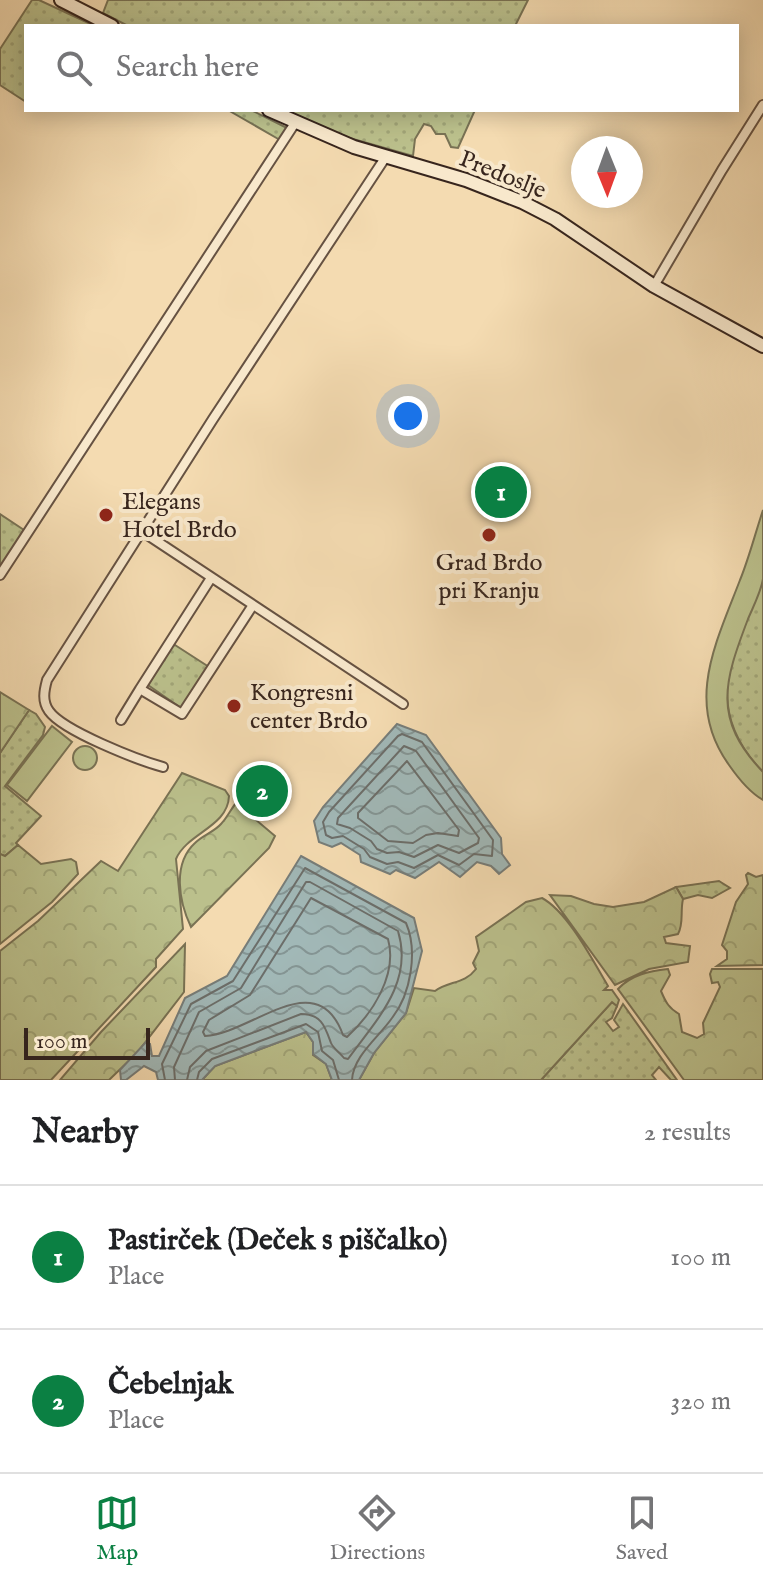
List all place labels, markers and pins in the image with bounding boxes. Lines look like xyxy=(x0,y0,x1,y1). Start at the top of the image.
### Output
pin: 1 xyxy=(475,462,527,522)
place label: Elegans Hotel Brdo xyxy=(122,487,237,546)
marker: Elegans Hotel Brdo xyxy=(97,506,115,524)
marker: Grad Brdo pri Kranju xyxy=(480,526,498,544)
place label: Grad Brdo pri Kranju xyxy=(436,548,542,607)
place label: Kongresni center Brdo xyxy=(250,678,368,737)
marker: Kongresni center Brdo xyxy=(225,697,243,715)
pin: 2 xyxy=(236,761,288,821)

